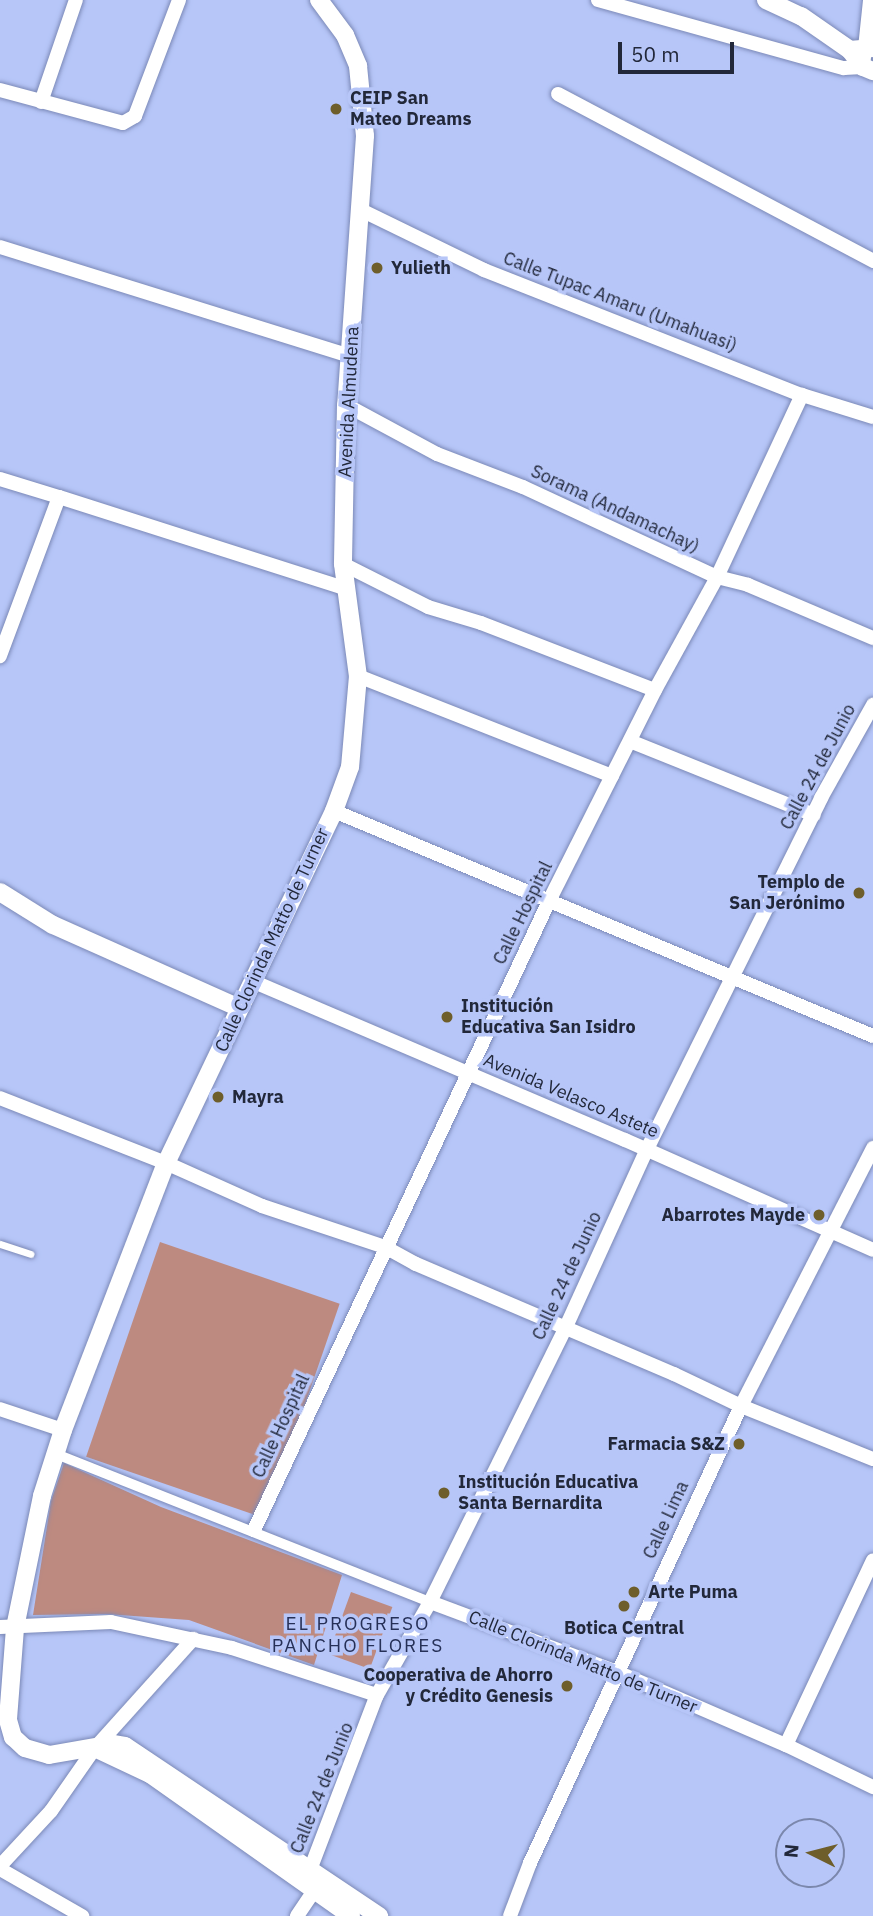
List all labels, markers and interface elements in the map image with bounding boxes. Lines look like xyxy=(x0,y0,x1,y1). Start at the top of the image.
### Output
scale bar xyxy=(621,28,736,72)
text: 50 m xyxy=(631,40,680,68)
place label: CEIP San Mateo Dreams xyxy=(350,88,471,130)
marker: CEIP San Mateo Dreams xyxy=(328,101,344,117)
street label: Calle Tupac Amaru (Umahuasi) xyxy=(500,247,740,357)
place label: Yulieth xyxy=(391,257,451,279)
marker: Yulieth xyxy=(369,260,385,276)
street label: Avenida Almudena xyxy=(334,326,364,478)
street label: Sorama (Andamachay) xyxy=(527,460,703,558)
street label: Calle 24 de Junio xyxy=(776,700,860,834)
street label: Calle Clorinda Matto de Turner xyxy=(210,824,334,1056)
street label: Calle Hospital xyxy=(489,858,557,968)
place label: Templo de San Jerónimo xyxy=(729,872,845,914)
marker: Templo de San Jerónimo xyxy=(851,885,867,901)
place label: Institución Educativa San Isidro xyxy=(461,996,636,1038)
marker: Institución Educativa San Isidro xyxy=(439,1009,455,1025)
street label: Avenida Velasco Astete xyxy=(480,1049,662,1143)
place label: Mayra xyxy=(232,1086,284,1108)
marker: Mayra xyxy=(210,1089,226,1105)
place label: Abarrotes Mayde xyxy=(661,1204,805,1226)
marker: Abarrotes Mayde xyxy=(811,1207,827,1223)
street label: Calle 24 de Junio xyxy=(528,1208,606,1344)
street label: Calle Hospital xyxy=(248,1371,314,1481)
place label: Farmacia S&Z xyxy=(608,1433,725,1455)
marker: Farmacia S&Z xyxy=(731,1436,747,1452)
place label: Institución Educativa Santa Bernardita xyxy=(458,1472,638,1514)
street label: Calle Lima xyxy=(639,1478,693,1562)
marker: Institución Educativa Santa Bernardita xyxy=(436,1485,452,1501)
place label: Arte Puma xyxy=(648,1581,738,1603)
marker: Arte Puma xyxy=(626,1584,642,1600)
marker: Botica Central xyxy=(616,1598,632,1614)
street label: Calle Clorinda Matto de Turner xyxy=(465,1606,701,1718)
district label: EL PROGRESO PANCHO FLORES xyxy=(273,1613,443,1657)
place label: Botica Central xyxy=(564,1617,684,1639)
place label: Cooperativa de Ahorro y Crédito Genesis xyxy=(364,1665,553,1708)
marker: Cooperativa de Ahorro y Crédito Genesis xyxy=(559,1678,575,1694)
street label: Calle 24 de Junio xyxy=(286,1719,358,1857)
north arrow xyxy=(775,1818,845,1888)
text: N xyxy=(778,1843,804,1859)

